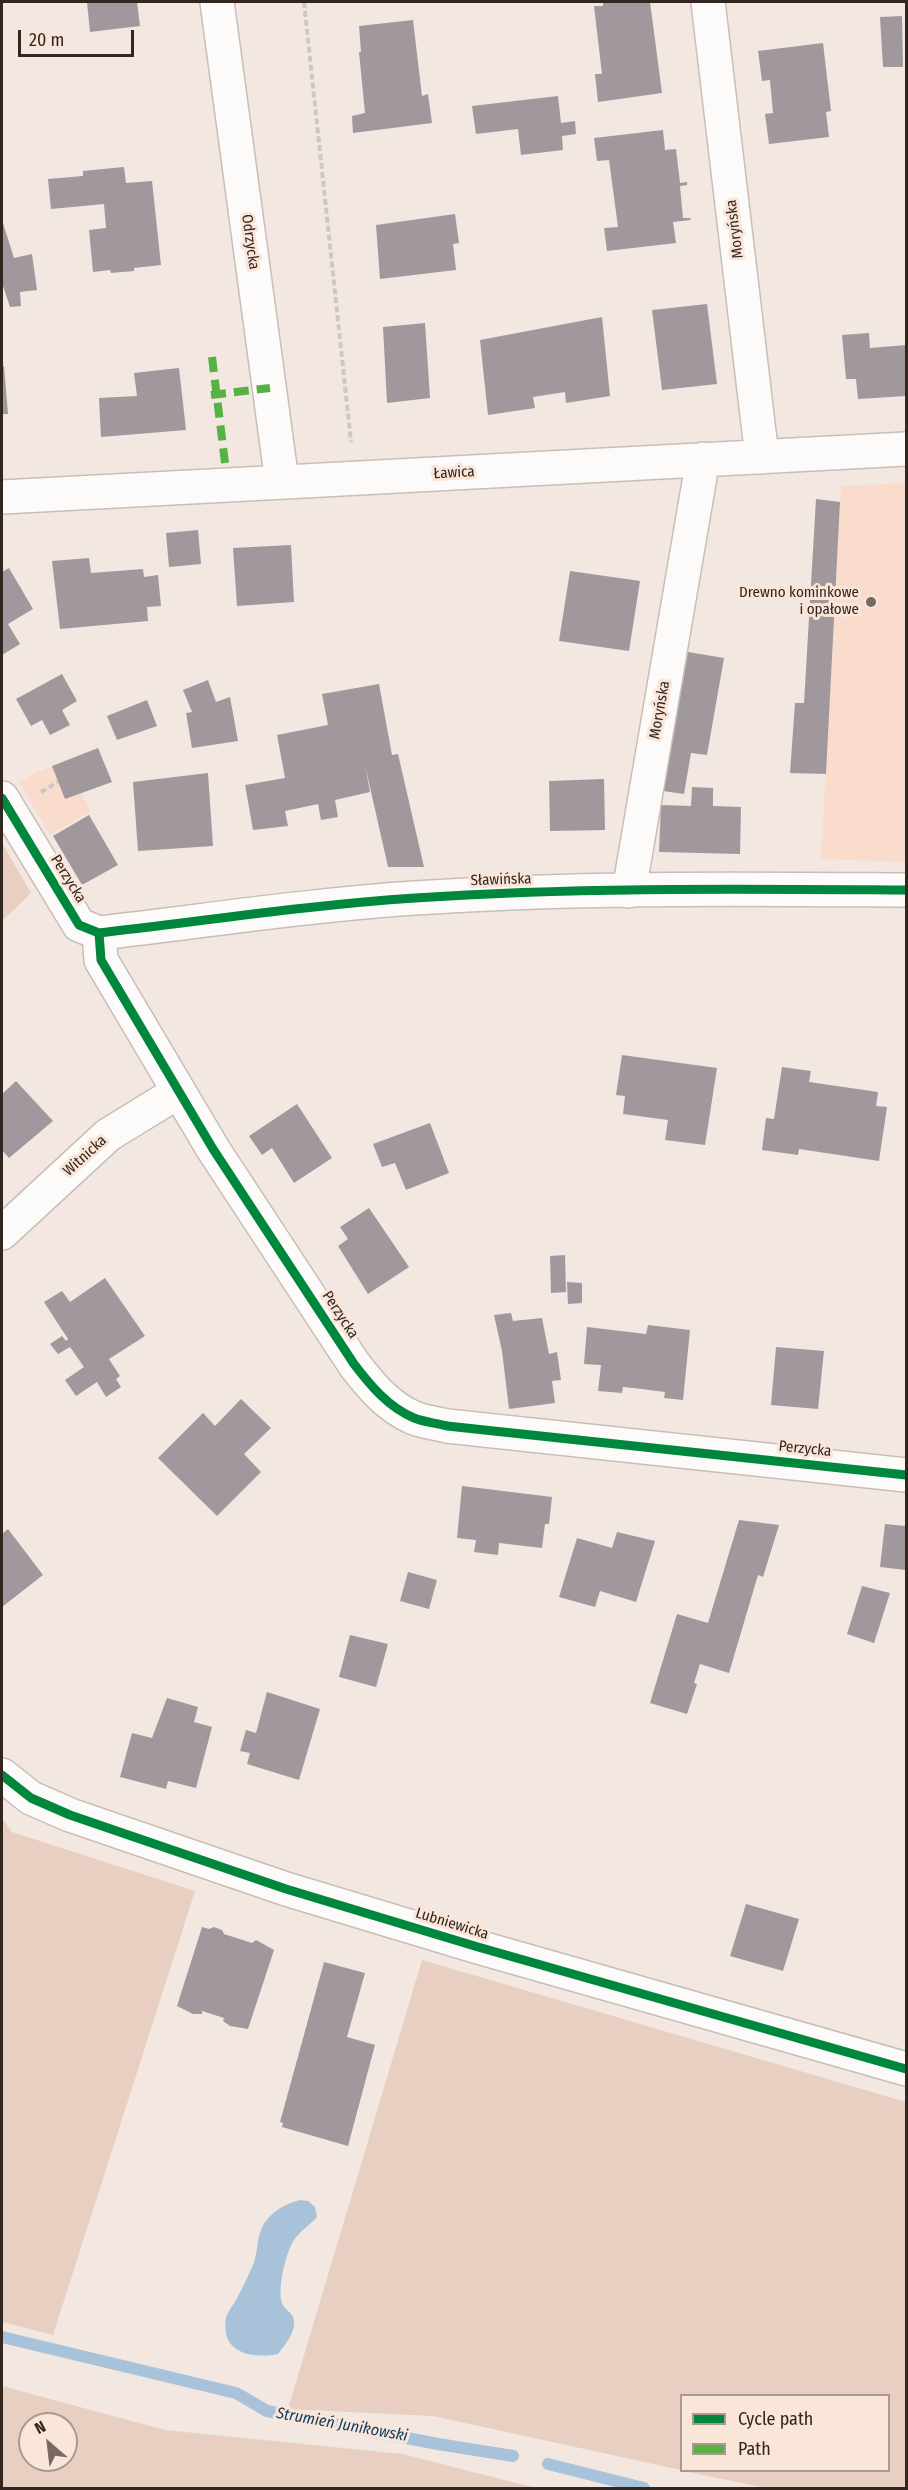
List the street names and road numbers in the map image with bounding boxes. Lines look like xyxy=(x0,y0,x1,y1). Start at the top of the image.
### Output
street label: Moryńska xyxy=(722,199,748,259)
street label: Odrzycka xyxy=(237,213,263,271)
street label: Ławica xyxy=(433,463,475,483)
street label: Moryńska xyxy=(646,679,674,741)
street label: Perzycka xyxy=(46,852,90,906)
street label: Sławińska xyxy=(470,870,532,890)
street label: Witnicka xyxy=(60,1132,110,1180)
street label: Perzycka xyxy=(318,1288,362,1342)
street label: Perzycka xyxy=(778,1437,832,1461)
street label: Lubniewicka xyxy=(413,1904,491,1944)

